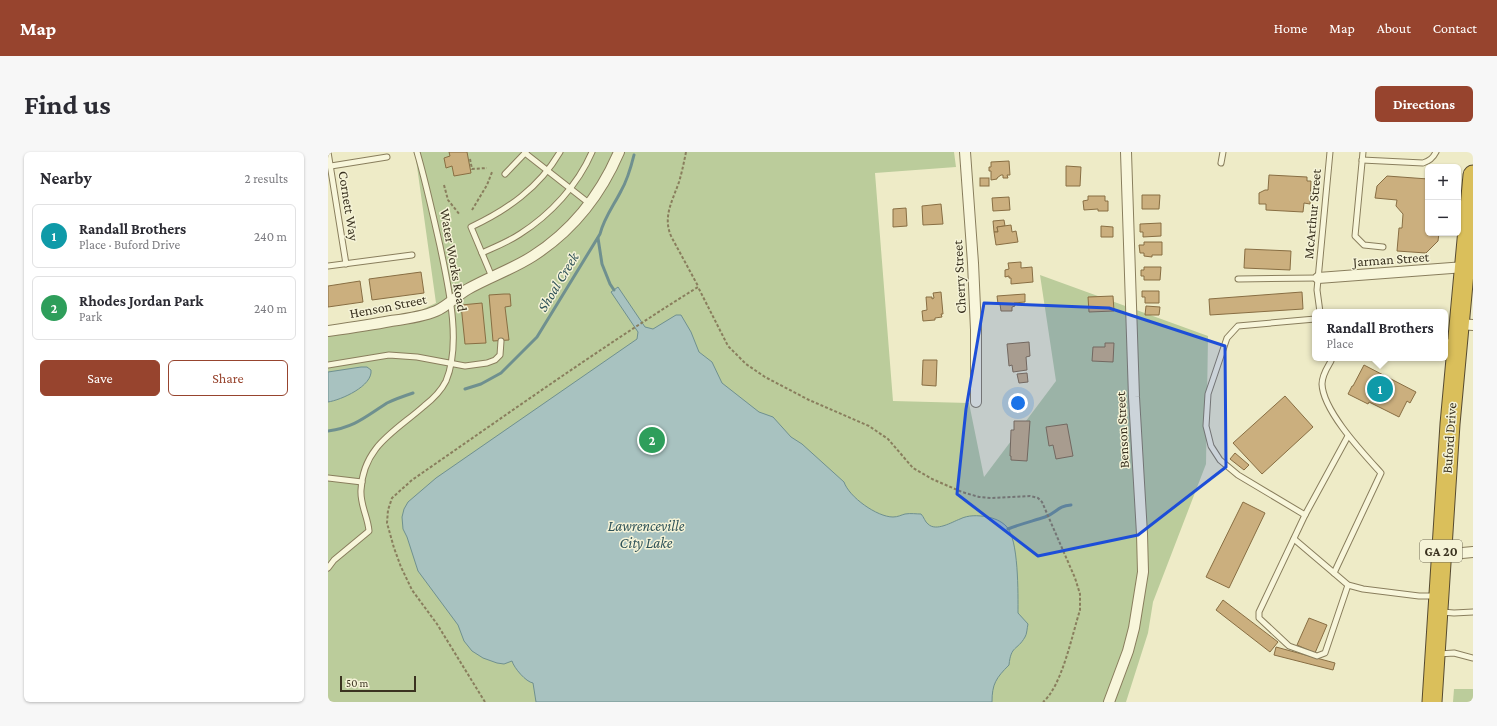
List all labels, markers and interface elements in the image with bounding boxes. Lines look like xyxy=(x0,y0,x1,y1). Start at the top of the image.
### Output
text: Map xyxy=(20,18,56,39)
text: Home xyxy=(1274,20,1307,36)
text: Map xyxy=(1329,20,1355,36)
text: About xyxy=(1377,20,1411,36)
text: Contact xyxy=(1433,20,1477,36)
button: Directions xyxy=(1375,86,1473,122)
text: Find us xyxy=(24,89,111,120)
map controls xyxy=(1425,164,1461,236)
button: + xyxy=(1425,164,1461,200)
street label: McArthur Street xyxy=(1300,168,1324,260)
text: Nearby xyxy=(40,169,92,188)
street label: Cornett Way xyxy=(336,170,363,243)
text: 2 results xyxy=(245,171,288,186)
button: − xyxy=(1425,200,1461,236)
street label: Water Works Road xyxy=(437,207,471,313)
text: Randall Brothers xyxy=(79,221,186,237)
text: 1 xyxy=(52,229,56,244)
text: 240 m xyxy=(254,229,287,244)
text: Place · Buford Drive xyxy=(79,237,180,252)
street label: Cherry Street xyxy=(949,239,969,314)
water label: Shoal Creek xyxy=(534,248,583,314)
street label: Jarman Street xyxy=(1350,248,1430,270)
street label: Henson Street xyxy=(348,291,428,321)
text: Rhodes Jordan Park xyxy=(79,293,203,309)
text: 2 xyxy=(51,301,57,316)
text: 240 m xyxy=(254,301,287,316)
text: Park xyxy=(79,309,102,324)
popup xyxy=(1312,309,1448,361)
text: Randall Brothers xyxy=(1326,320,1434,336)
text: Place xyxy=(1326,336,1353,351)
button: Save xyxy=(40,360,160,396)
button: Share xyxy=(168,360,288,396)
pin: 1 xyxy=(1367,374,1393,404)
street label: Benson Street xyxy=(1112,391,1132,469)
your location xyxy=(1008,393,1028,413)
street label: Buford Drive xyxy=(1439,402,1459,474)
pin: 2 xyxy=(639,425,665,455)
water label: Lawrenceville City Lake xyxy=(608,518,685,552)
road number: GA 20 xyxy=(1420,540,1462,562)
scale bar xyxy=(340,674,416,693)
text: 50 m xyxy=(346,677,368,689)

